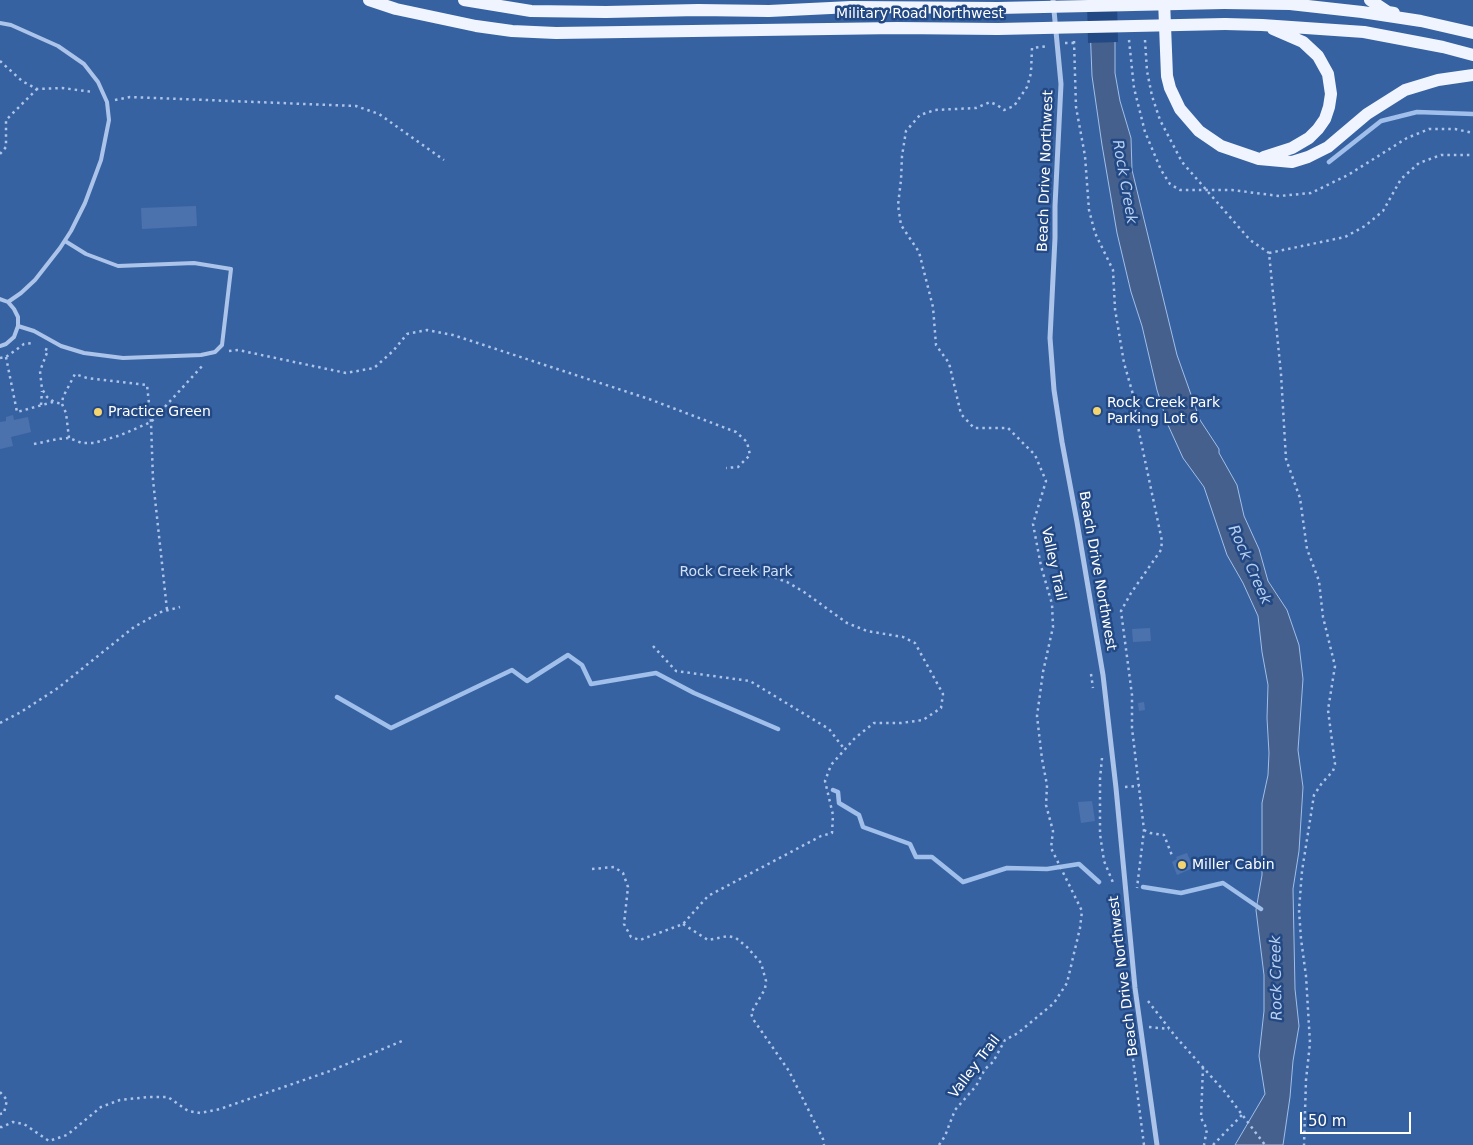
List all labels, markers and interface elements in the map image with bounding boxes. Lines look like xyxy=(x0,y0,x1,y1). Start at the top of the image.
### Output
street label: Military Road Northwest xyxy=(836,6,1004,22)
street label: Beach Drive Northwest xyxy=(1035,90,1057,252)
water label: Rock Creek xyxy=(1108,139,1140,225)
place label: Rock Creek Park Parking Lot 6 xyxy=(1107,395,1220,428)
place label: Practice Green xyxy=(108,404,211,420)
marker: Rock Creek Park Parking Lot 6 xyxy=(1091,405,1103,417)
marker: Practice Green xyxy=(92,406,104,418)
street label: Beach Drive Northwest xyxy=(1075,490,1119,652)
water label: Rock Creek xyxy=(1223,522,1275,608)
street label: Valley Trail xyxy=(1037,526,1069,602)
park label: Rock Creek Park xyxy=(679,564,793,580)
place label: Miller Cabin xyxy=(1192,857,1275,873)
marker: Miller Cabin xyxy=(1176,859,1188,871)
street label: Beach Drive Northwest xyxy=(1106,895,1142,1057)
water label: Rock Creek xyxy=(1267,935,1287,1021)
street label: Valley Trail xyxy=(946,1032,1004,1102)
scale bar xyxy=(1303,1102,1414,1134)
text: 50 m xyxy=(1308,1112,1346,1130)

